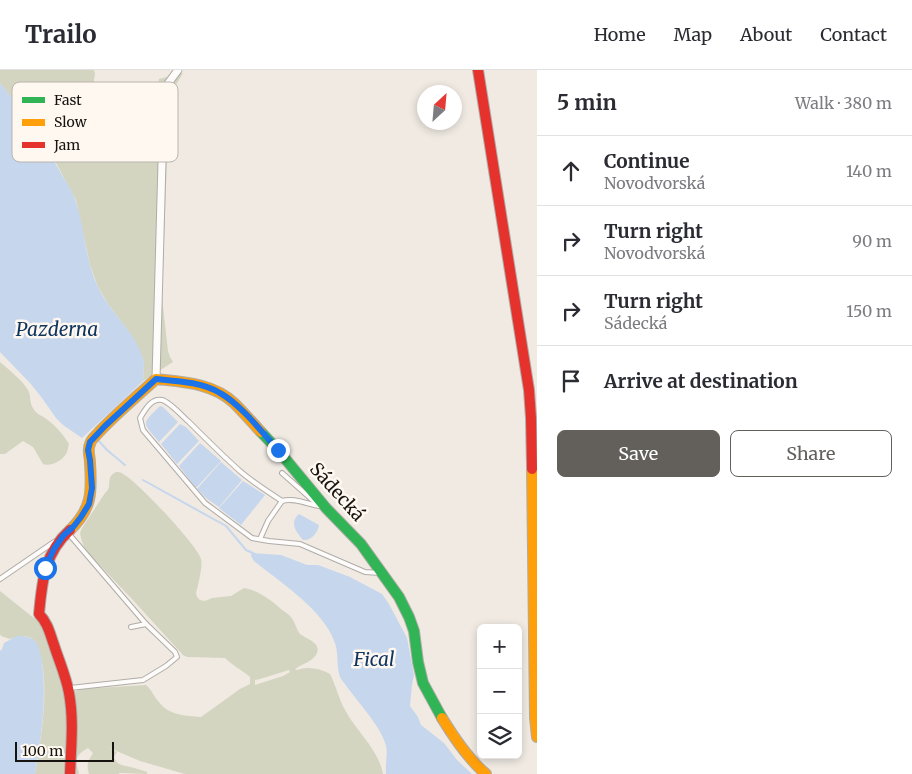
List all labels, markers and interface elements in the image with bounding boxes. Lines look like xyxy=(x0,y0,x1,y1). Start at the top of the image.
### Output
text: Trailo xyxy=(25,19,97,50)
text: Home xyxy=(594,23,646,46)
text: Map xyxy=(674,23,712,46)
text: About xyxy=(740,23,792,46)
text: Contact xyxy=(820,23,887,46)
legend xyxy=(12,82,178,162)
north arrow xyxy=(417,85,462,130)
text: 5 min xyxy=(557,89,617,116)
text: Fast xyxy=(54,91,82,109)
text: Walk · 380 m xyxy=(795,93,892,113)
text: Slow xyxy=(54,113,87,131)
text: Jam xyxy=(53,136,80,154)
text: Continue xyxy=(604,149,690,173)
icon: ahead xyxy=(557,157,585,185)
text: 140 m xyxy=(846,161,892,181)
text: Novodvorská xyxy=(604,173,705,193)
text: Turn right xyxy=(604,219,703,243)
icon: right xyxy=(557,227,585,255)
text: 90 m xyxy=(852,231,892,251)
text: Novodvorská xyxy=(604,243,705,263)
text: Turn right xyxy=(604,289,703,313)
icon: right xyxy=(557,297,585,325)
text: 150 m xyxy=(846,301,892,321)
text: Sádecká xyxy=(604,313,667,333)
water label: Pazderna xyxy=(16,317,98,341)
icon: arrive xyxy=(557,367,585,395)
text: Arrive at destination xyxy=(604,369,798,393)
button: Save xyxy=(557,430,720,477)
button: Share xyxy=(730,430,892,477)
route end xyxy=(267,439,290,462)
street label: Sádecká xyxy=(305,457,370,526)
route start xyxy=(34,557,57,580)
map controls xyxy=(477,624,522,759)
button: + xyxy=(477,624,522,669)
water label: Fical xyxy=(352,647,395,671)
button: − xyxy=(477,669,522,714)
button: layers xyxy=(477,714,522,759)
scale bar xyxy=(15,739,114,762)
text: 100 m xyxy=(22,742,63,760)

